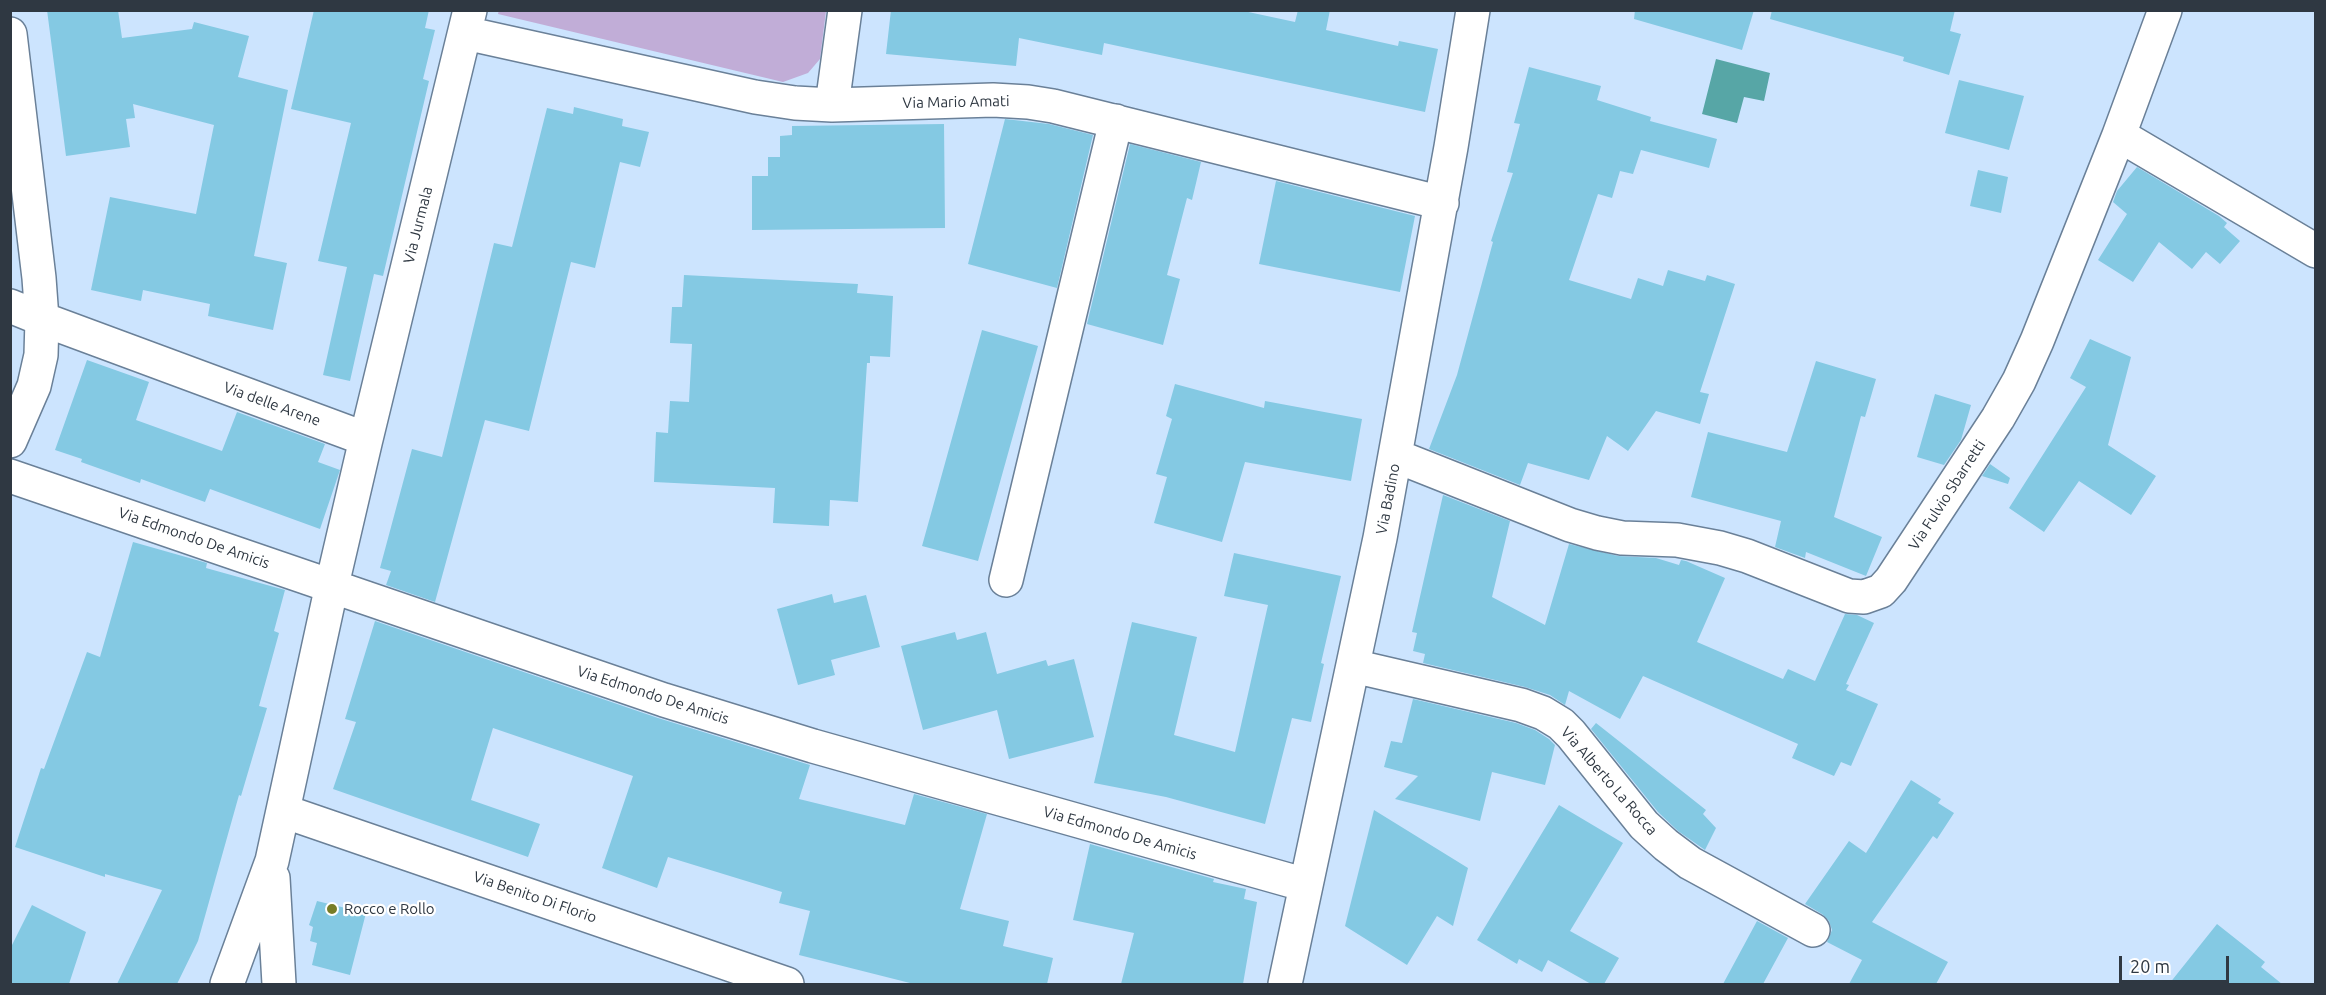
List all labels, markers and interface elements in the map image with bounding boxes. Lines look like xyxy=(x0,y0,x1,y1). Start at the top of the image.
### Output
street label: Via Mario Amati xyxy=(902,92,1010,112)
street label: Via Jurmala xyxy=(400,185,436,265)
street label: Via delle Arene xyxy=(221,378,323,430)
street label: Via Fulvio Sbarretti xyxy=(1905,437,1989,553)
street label: Via Badino xyxy=(1372,462,1404,536)
street label: Via Edmondo De Amicis xyxy=(116,504,272,572)
street label: Via Edmondo De Amicis xyxy=(575,662,731,728)
street label: Via Alberto La Rocca xyxy=(1557,723,1661,839)
street label: Via Edmondo De Amicis xyxy=(1041,802,1199,864)
street label: Via Benito Di Florio xyxy=(471,867,599,927)
place label: Rocco e Rollo xyxy=(344,900,435,918)
marker: Rocco e Rollo xyxy=(325,902,339,916)
scale bar xyxy=(2122,944,2232,982)
text: 20 m xyxy=(2130,956,2170,976)

